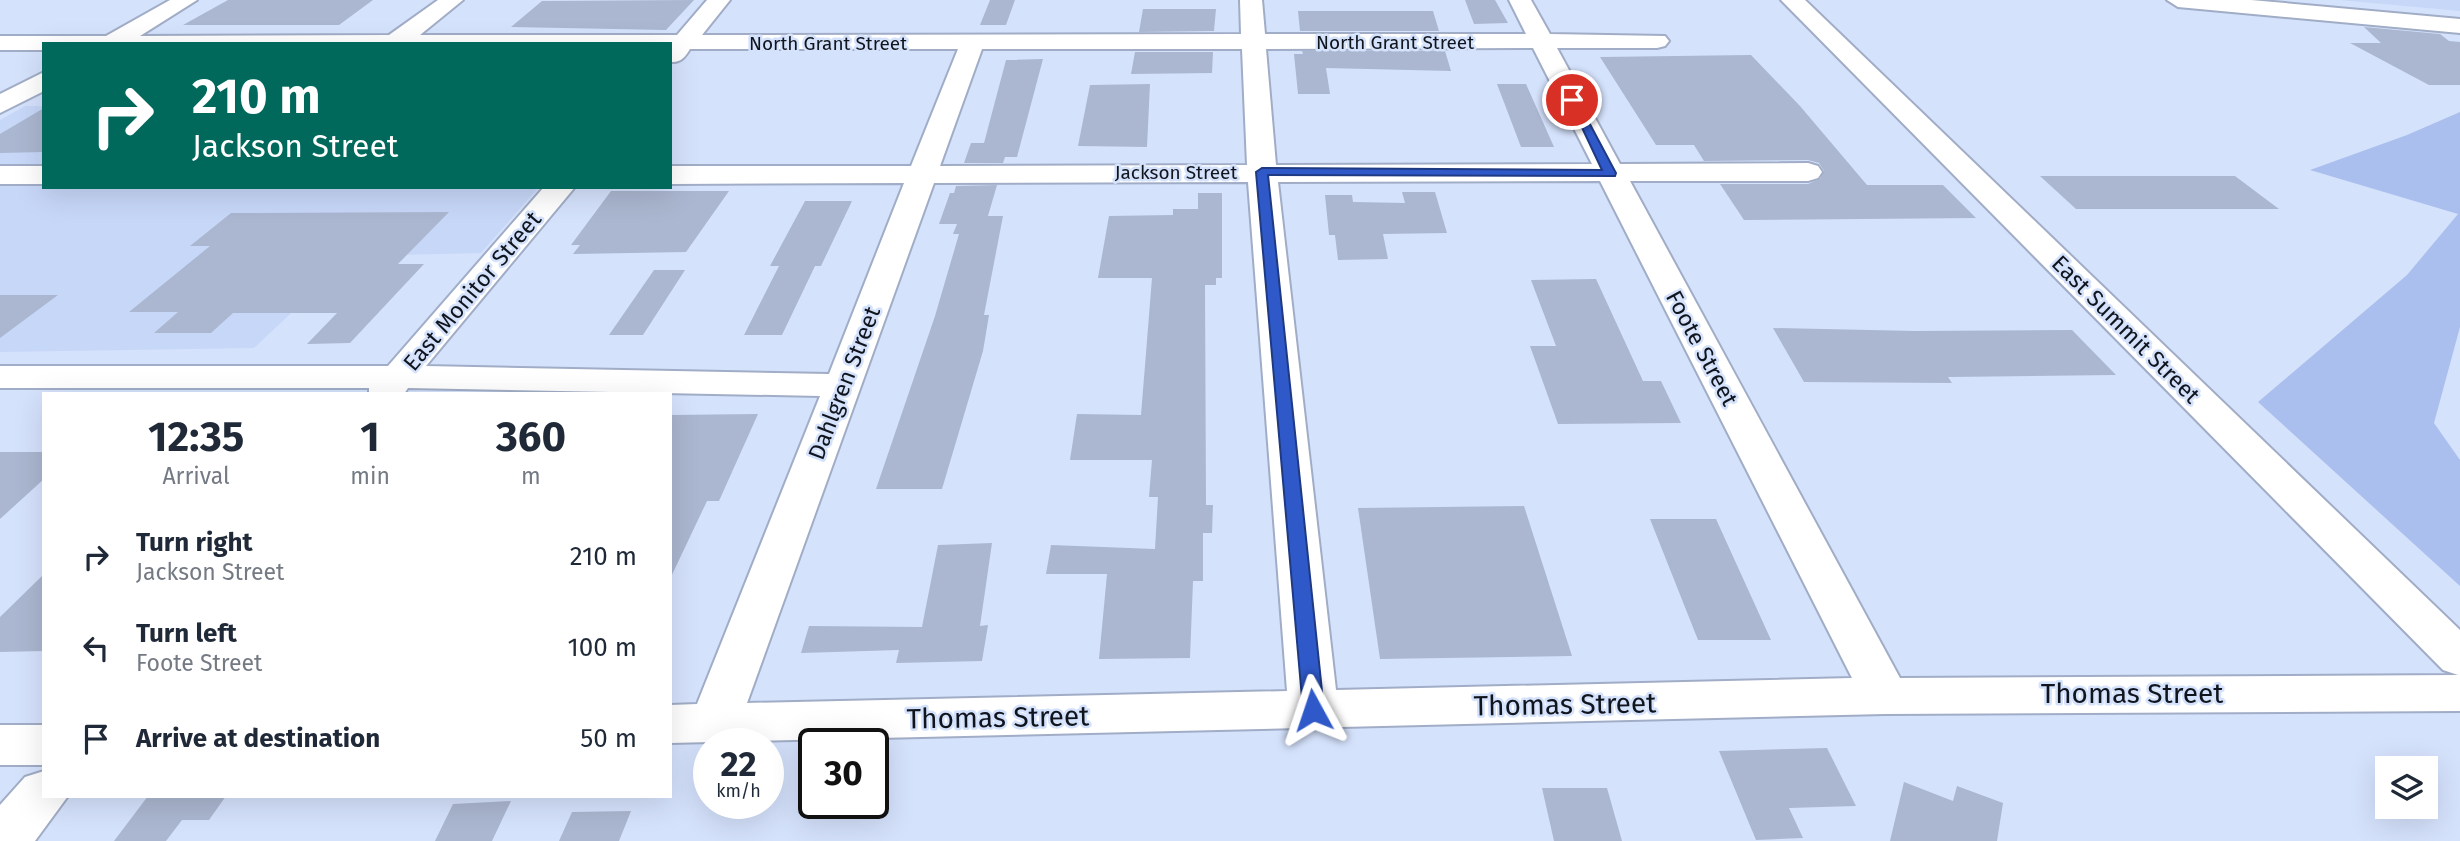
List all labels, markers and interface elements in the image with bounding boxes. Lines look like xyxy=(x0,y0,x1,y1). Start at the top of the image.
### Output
street label: North Grant Street xyxy=(1316,31,1474,54)
street label: North Grant Street xyxy=(749,32,907,55)
text: 210 m xyxy=(192,67,321,126)
icon: right xyxy=(77,70,168,161)
pin xyxy=(1542,70,1602,130)
icon: arrive xyxy=(1553,81,1591,119)
text: Jackson Street xyxy=(192,127,398,165)
street label: Jackson Street xyxy=(1115,161,1237,184)
street label: East Monitor Street xyxy=(397,205,547,376)
street label: East Summit Street xyxy=(2046,249,2206,409)
street label: Foote Street xyxy=(1660,286,1744,411)
street label: Dahlgren Street xyxy=(802,302,886,464)
text: 12:35 xyxy=(148,412,244,462)
text: 1 xyxy=(360,412,380,462)
text: 360 xyxy=(496,412,566,462)
text: Arrival xyxy=(162,462,230,490)
text: min xyxy=(350,462,390,490)
text: m xyxy=(521,462,541,490)
text: Turn right xyxy=(136,527,253,558)
icon: right xyxy=(77,538,115,576)
text: 210 m xyxy=(570,541,637,572)
text: Jackson Street xyxy=(136,558,284,586)
text: Turn left xyxy=(136,618,237,649)
icon: left xyxy=(77,629,115,667)
text: 100 m xyxy=(568,632,637,663)
text: Foote Street xyxy=(136,649,262,677)
position arrow xyxy=(1276,673,1350,747)
street label: Thomas Street xyxy=(2041,677,2224,710)
street label: Thomas Street xyxy=(1473,686,1657,723)
street label: Thomas Street xyxy=(906,699,1090,736)
icon: arrive xyxy=(77,720,115,758)
text: Arrive at destination xyxy=(136,723,380,754)
text: 50 m xyxy=(580,723,637,754)
speed limit sign: 30 xyxy=(798,728,889,819)
text: 22 xyxy=(720,743,757,785)
map controls xyxy=(2375,756,2438,819)
button: layers xyxy=(2375,756,2438,819)
text: km/h xyxy=(716,780,761,802)

